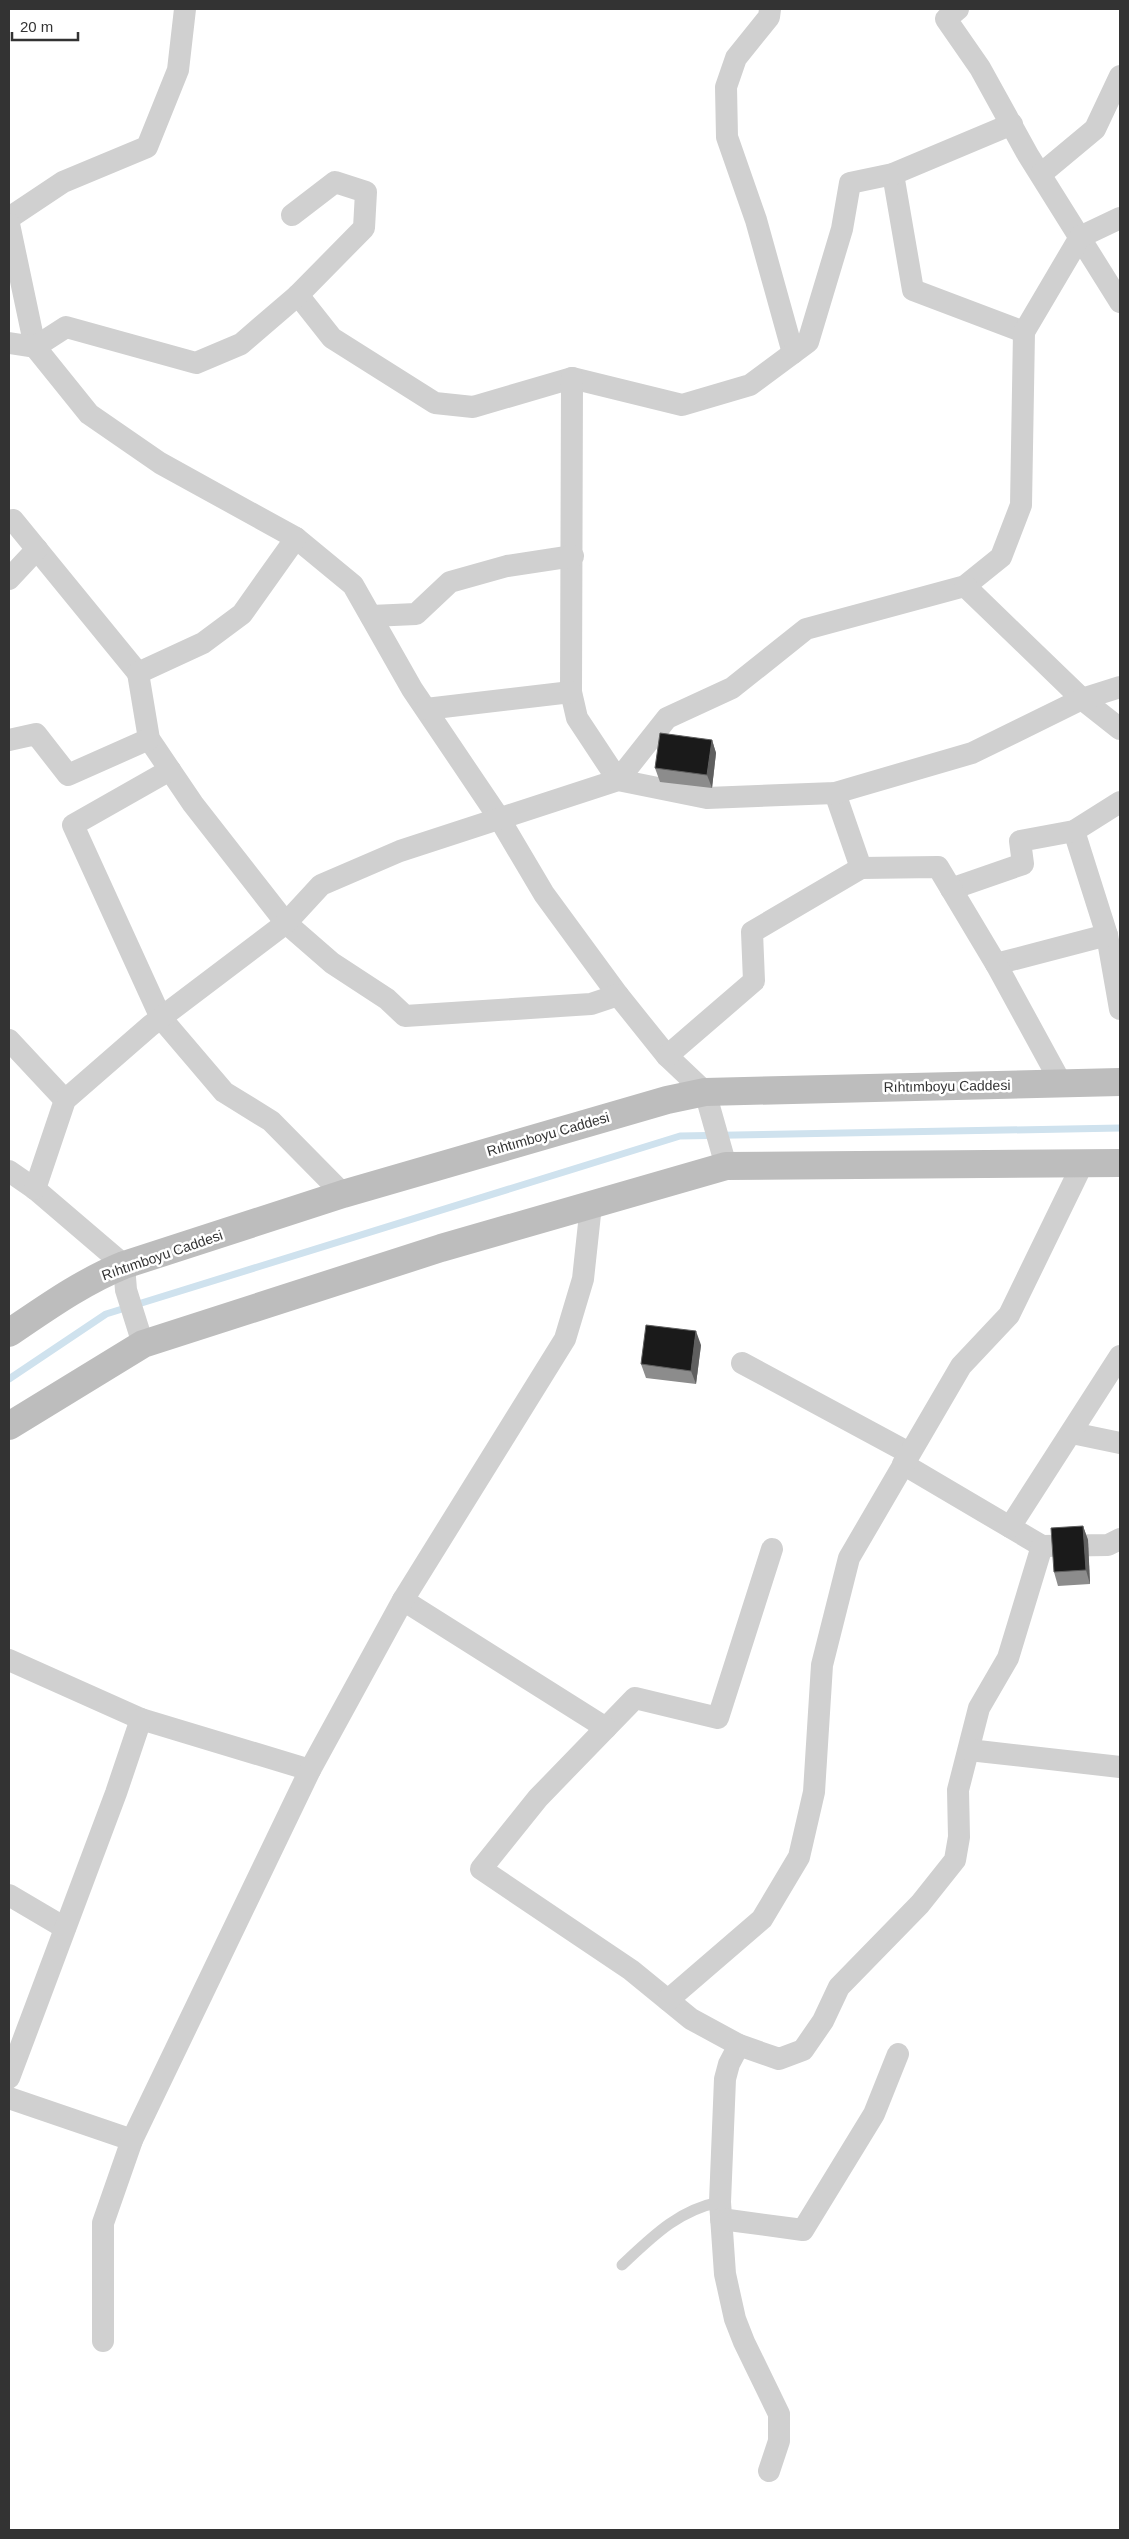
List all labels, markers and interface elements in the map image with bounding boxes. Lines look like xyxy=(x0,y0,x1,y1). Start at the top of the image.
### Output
scale bar xyxy=(12,10,79,42)
text: 20 m xyxy=(20,18,53,35)
street label: Rıhtımboyu Caddesi xyxy=(883,1077,1011,1095)
street label: Rıhtımboyu Caddesi xyxy=(485,1109,611,1159)
street label: Rıhtımboyu Caddesi xyxy=(99,1227,225,1283)

